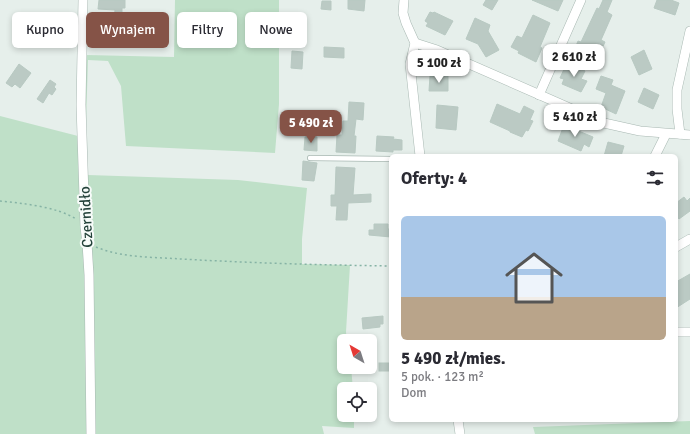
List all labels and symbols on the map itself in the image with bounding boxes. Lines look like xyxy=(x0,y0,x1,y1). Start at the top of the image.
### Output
pin: 2 610 zł xyxy=(533,44,615,78)
pin: 5 100 zł xyxy=(398,50,480,84)
pin: 5 410 zł xyxy=(534,104,616,138)
pin: 5 490 zł xyxy=(270,110,352,144)
street label: Czernidło xyxy=(75,186,97,248)
north arrow xyxy=(337,334,377,374)

